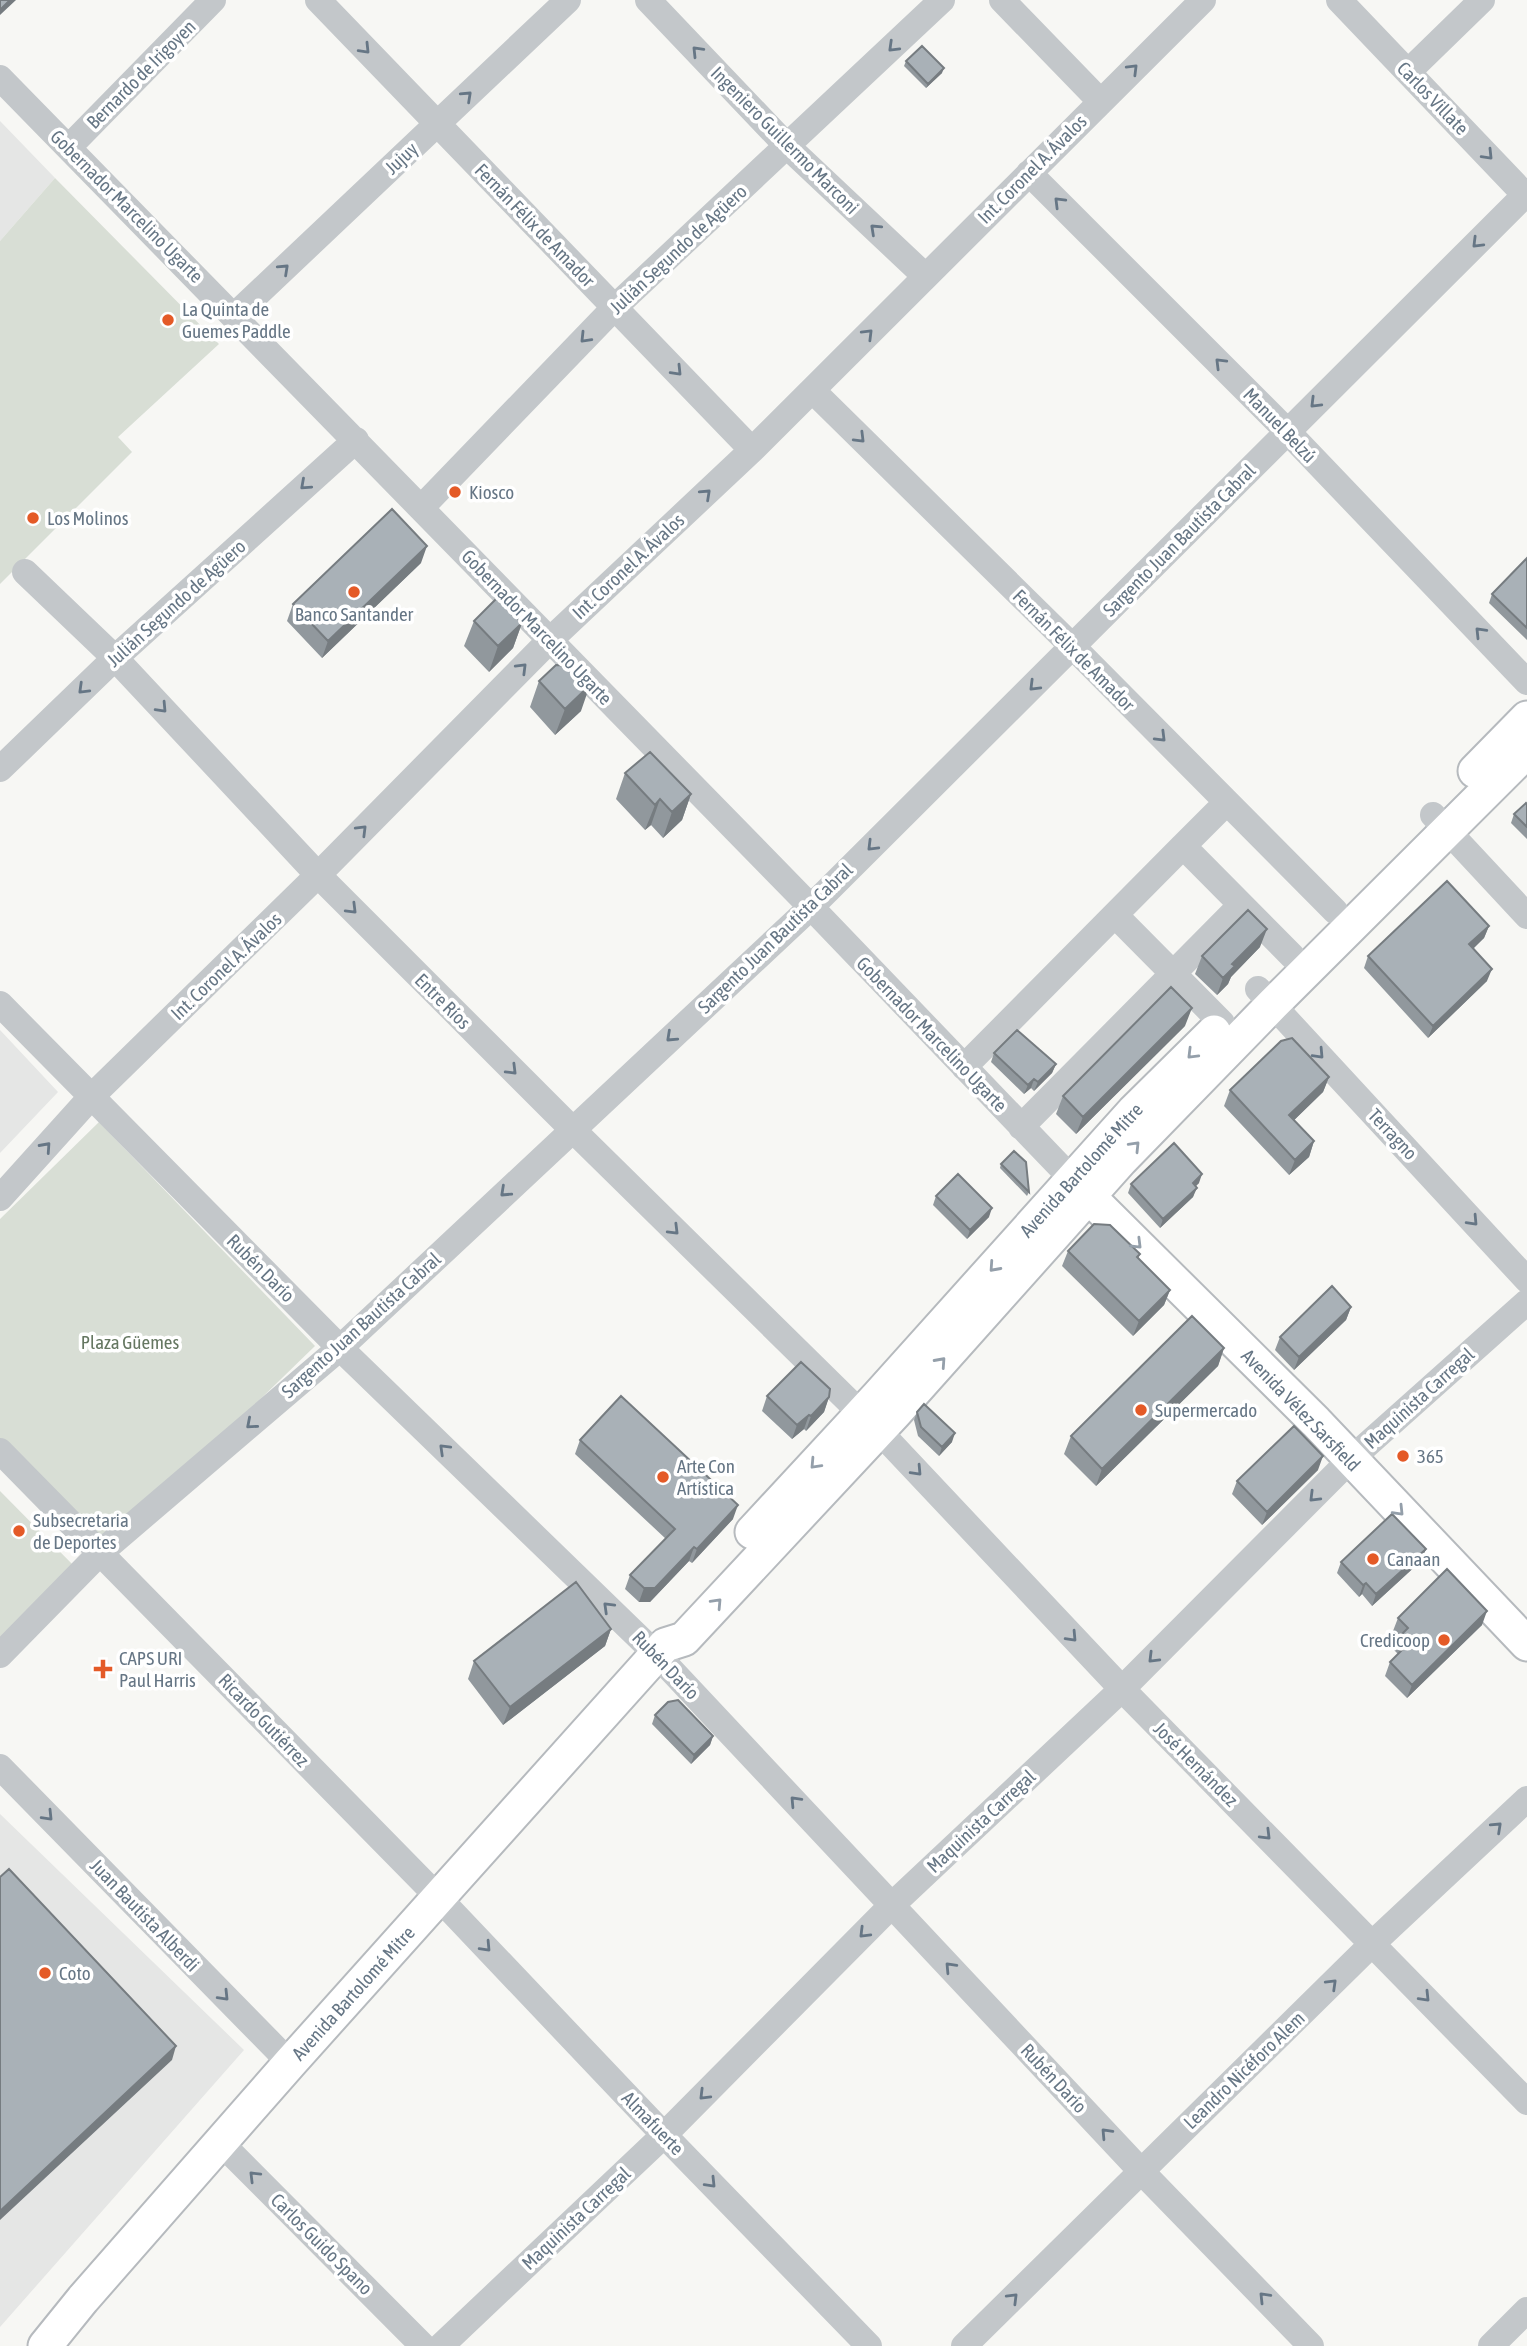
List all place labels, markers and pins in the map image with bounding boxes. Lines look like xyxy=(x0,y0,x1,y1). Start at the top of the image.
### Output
place label: La Quinta de Guemes Paddle xyxy=(182,298,291,342)
marker: La Quinta de Guemes Paddle xyxy=(160,312,176,328)
place label: Kiosco xyxy=(469,481,514,503)
marker: Kiosco xyxy=(447,484,463,500)
place label: Los Molinos xyxy=(47,507,129,529)
marker: Los Molinos xyxy=(25,510,41,526)
marker: Banco Santander xyxy=(346,584,362,600)
place label: Banco Santander xyxy=(295,603,414,625)
place label: Supermercado xyxy=(1155,1399,1257,1421)
marker: Supermercado xyxy=(1133,1402,1149,1418)
place label: 365 xyxy=(1417,1445,1444,1467)
marker: 365 xyxy=(1395,1448,1411,1464)
place label: Arte Con Artística xyxy=(677,1455,735,1499)
marker: Arte Con Artística xyxy=(655,1469,671,1485)
place label: Subsecretaria de Deportes xyxy=(33,1509,129,1553)
marker: Subsecretaria de Deportes xyxy=(11,1523,27,1539)
place label: Canaan xyxy=(1387,1548,1441,1570)
marker: Canaan xyxy=(1365,1551,1381,1567)
place label: Credicoop xyxy=(1360,1629,1430,1651)
marker: Credicoop xyxy=(1436,1632,1452,1648)
place label: CAPS URI Paul Harris xyxy=(119,1647,196,1691)
marker: CAPS URI Paul Harris xyxy=(93,1659,113,1679)
place label: Coto xyxy=(59,1962,91,1984)
marker: Coto xyxy=(37,1965,53,1981)

